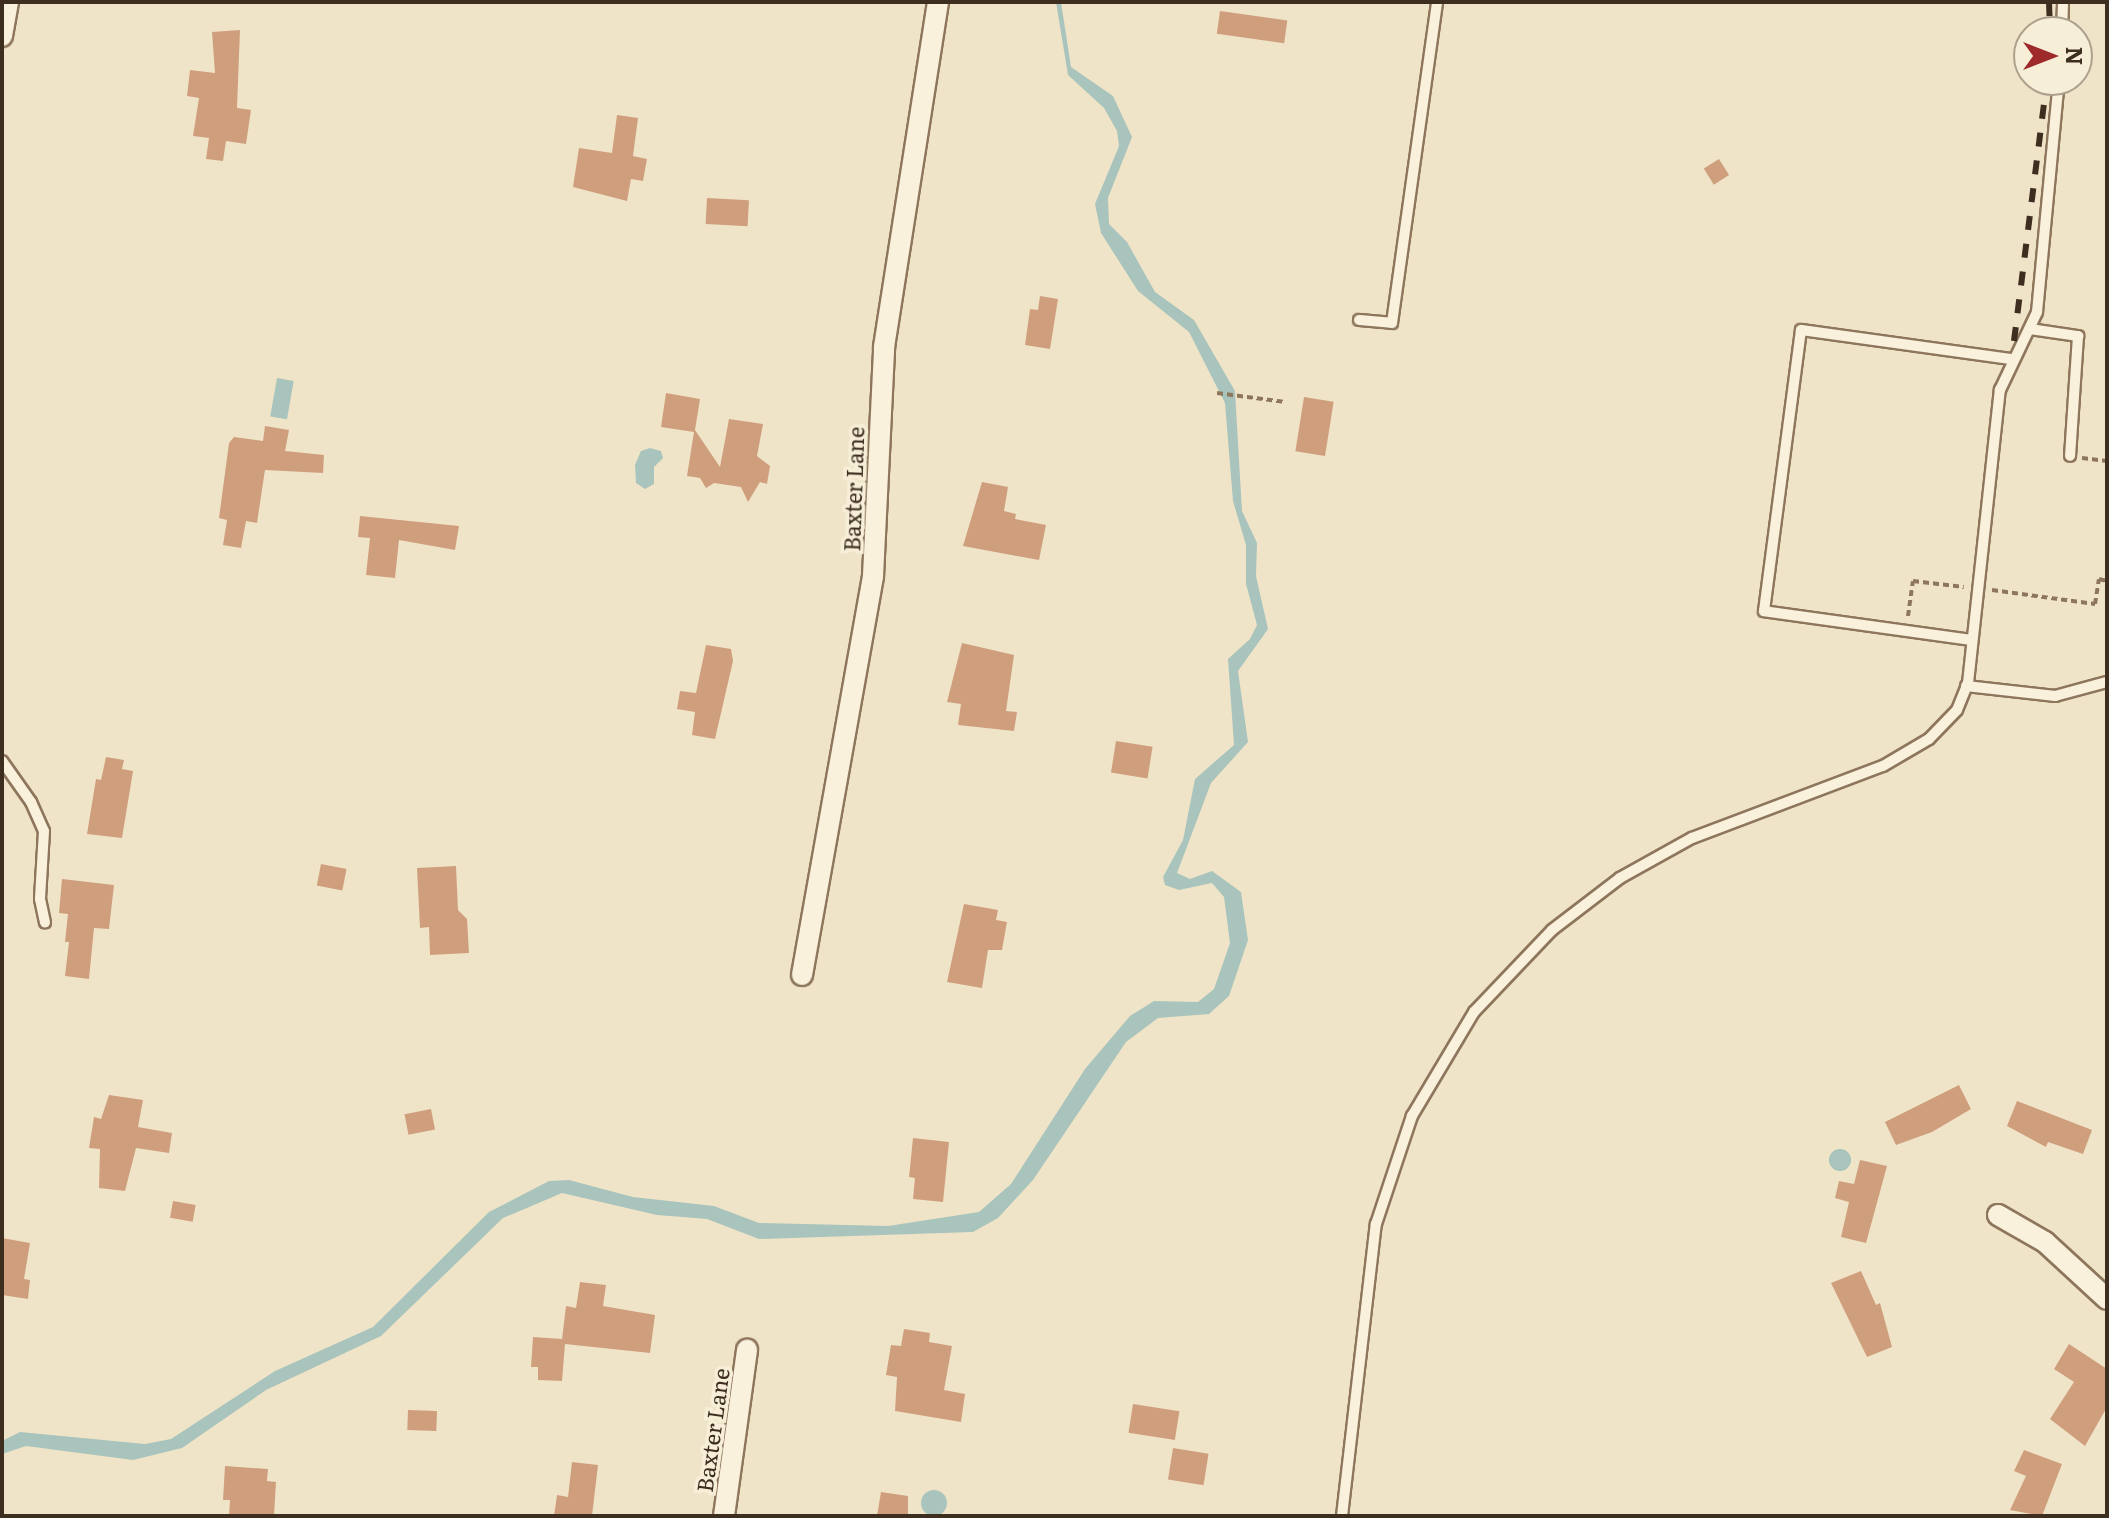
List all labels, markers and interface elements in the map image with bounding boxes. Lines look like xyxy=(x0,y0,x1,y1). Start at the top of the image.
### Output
north arrow xyxy=(2013,16,2093,96)
text: N xyxy=(2059,47,2092,65)
street label: Baxter Lane xyxy=(838,426,868,552)
street label: Baxter Lane xyxy=(690,1366,734,1494)

